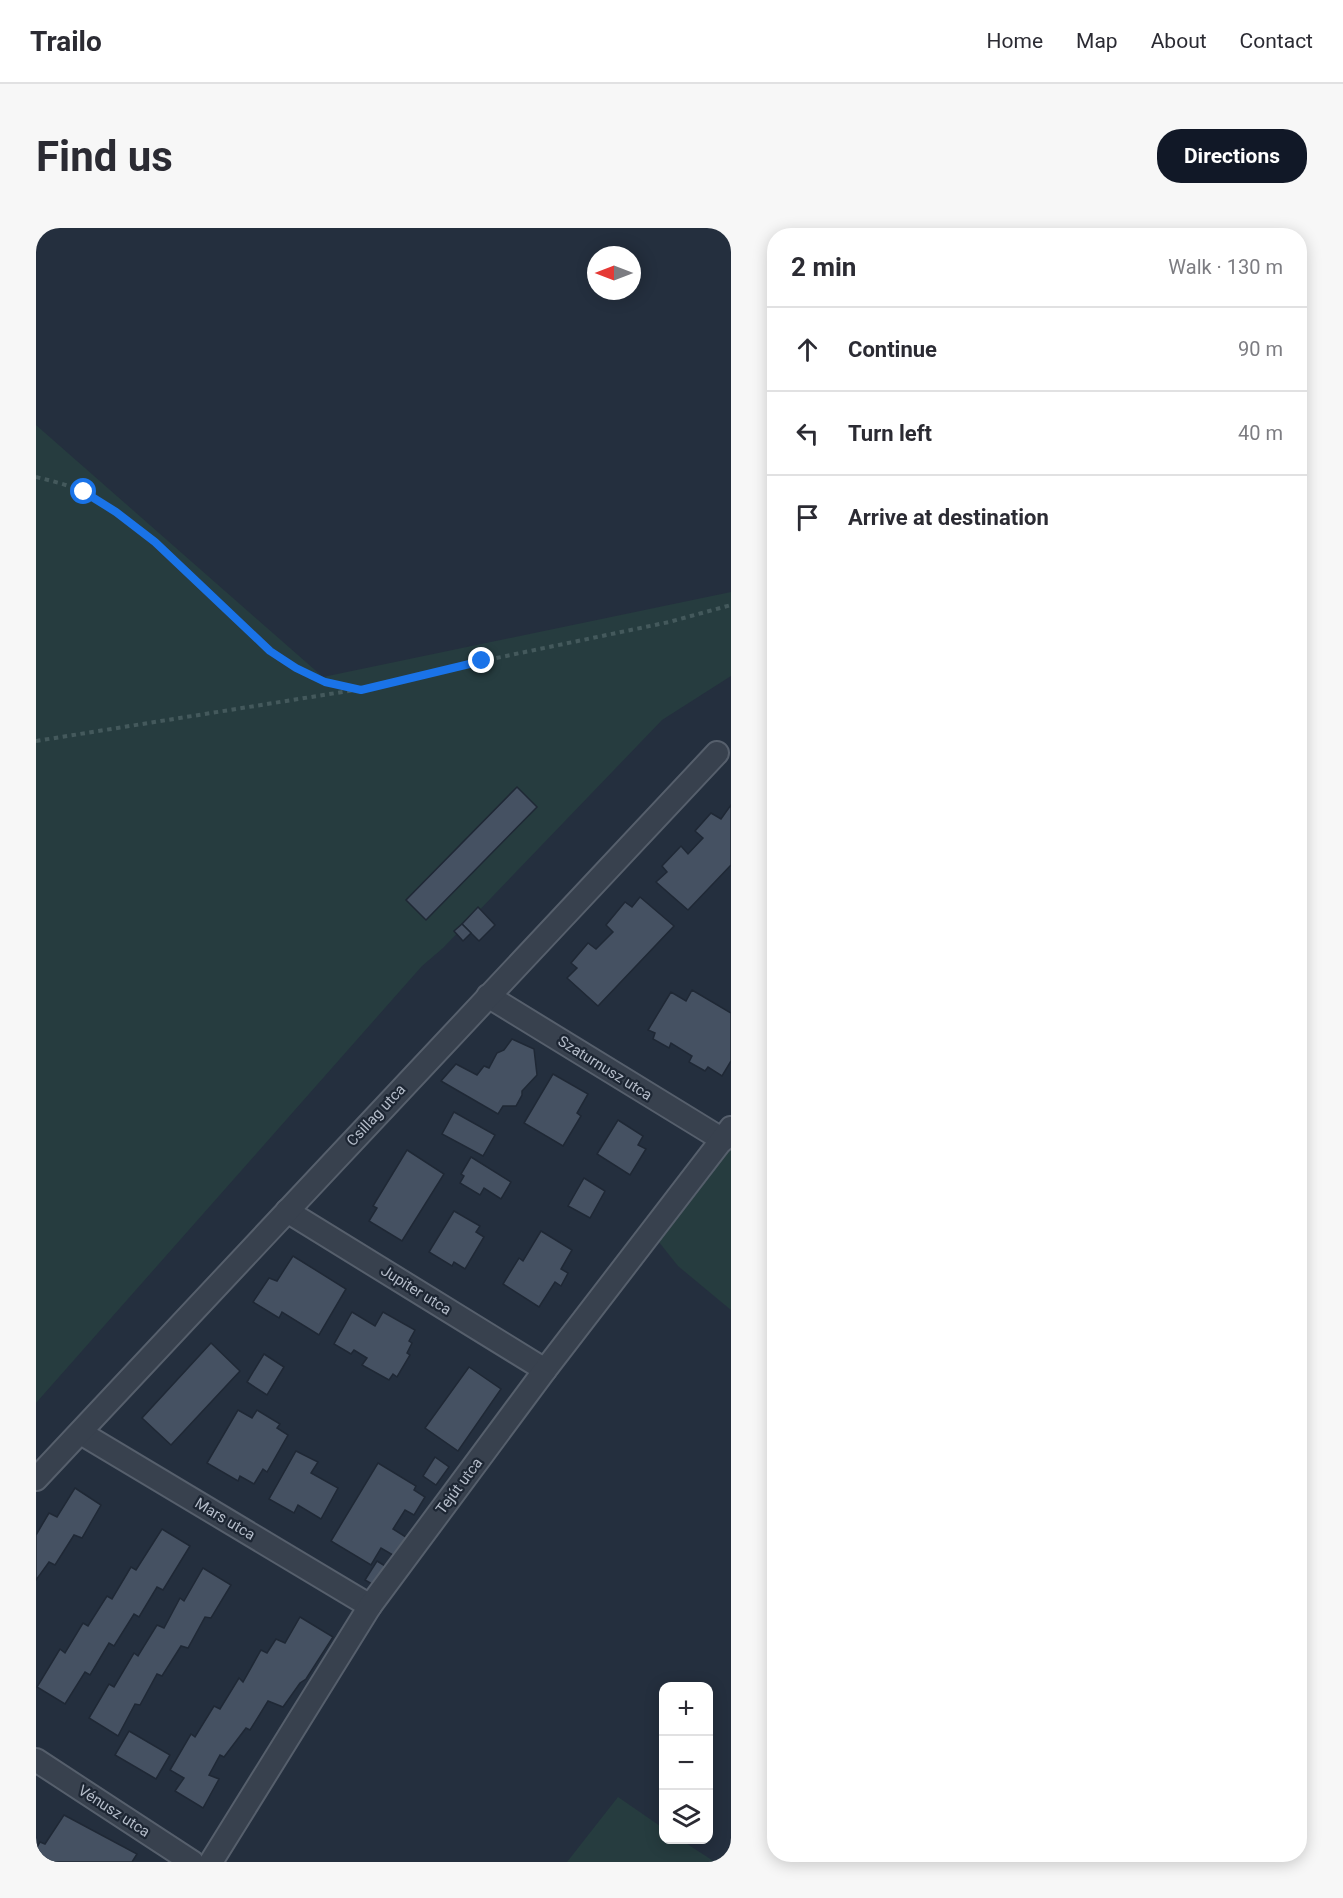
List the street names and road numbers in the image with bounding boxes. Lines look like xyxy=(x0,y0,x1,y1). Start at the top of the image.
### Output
street label: Szaturnusz utca xyxy=(555,1032,655,1104)
street label: Csillag utca xyxy=(343,1080,409,1150)
street label: Jupiter utca xyxy=(378,1261,454,1319)
street label: Tejút utca xyxy=(432,1454,486,1518)
street label: Mars utca xyxy=(192,1494,258,1544)
street label: Vénusz utca xyxy=(75,1781,153,1841)

